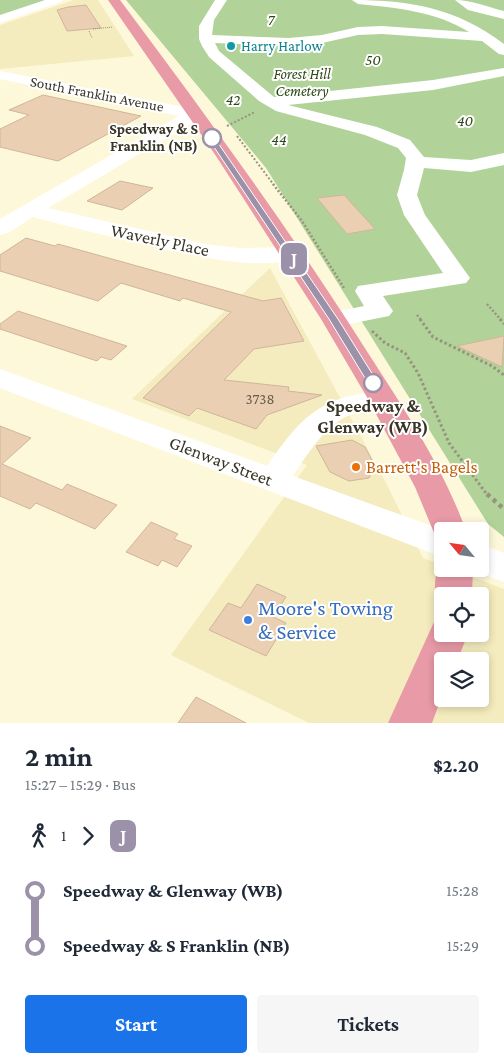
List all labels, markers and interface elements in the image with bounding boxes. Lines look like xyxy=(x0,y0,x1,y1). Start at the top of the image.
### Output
park label: 7 xyxy=(268,12,276,28)
place label: Harry Harlow xyxy=(241,38,324,55)
marker: Harry Harlow xyxy=(225,40,237,52)
park label: 50 xyxy=(365,52,381,68)
park label: Forest Hill Cemetery xyxy=(273,66,331,100)
street label: South Franklin Avenue xyxy=(29,73,166,115)
park label: 42 xyxy=(226,92,240,108)
park label: 40 xyxy=(457,113,474,129)
place label: Speedway & S Franklin (NB) xyxy=(109,121,198,155)
marker: Speedway & S Franklin (NB) xyxy=(202,128,222,148)
park label: 44 xyxy=(271,132,287,148)
street label: Waverly Place xyxy=(109,220,211,260)
line badge: J xyxy=(278,243,310,275)
text: J xyxy=(291,249,297,269)
marker: Speedway & Glenway (WB) xyxy=(363,373,383,393)
house number: 3738 xyxy=(246,391,274,407)
place label: Speedway & Glenway (WB) xyxy=(317,396,429,438)
street label: Glenway Street xyxy=(167,432,276,490)
place label: Barrett's Bagels xyxy=(366,457,477,477)
marker: Barrett's Bagels xyxy=(350,461,362,473)
north arrow xyxy=(434,522,489,578)
map controls xyxy=(434,522,489,707)
button: locate xyxy=(434,587,489,642)
place label: Moore's Towing & Service xyxy=(258,596,393,644)
marker: Moore's Towing & Service xyxy=(242,614,254,626)
button: layers xyxy=(434,652,489,707)
text: 2 min xyxy=(25,741,93,772)
text: $2.20 xyxy=(433,755,479,776)
text: 15:27 – 15:29 · Bus xyxy=(25,776,136,793)
icon: walk xyxy=(25,822,53,850)
icon: forward xyxy=(74,822,102,850)
text: J xyxy=(120,826,126,846)
text: 1 xyxy=(61,827,66,844)
text: Speedway & Glenway (WB) xyxy=(63,880,283,901)
text: 15:28 xyxy=(446,882,479,899)
text: Speedway & S Franklin (NB) xyxy=(63,935,291,956)
text: 15:29 xyxy=(447,937,479,954)
button: Start xyxy=(25,995,247,1053)
button: Tickets xyxy=(257,995,479,1053)

